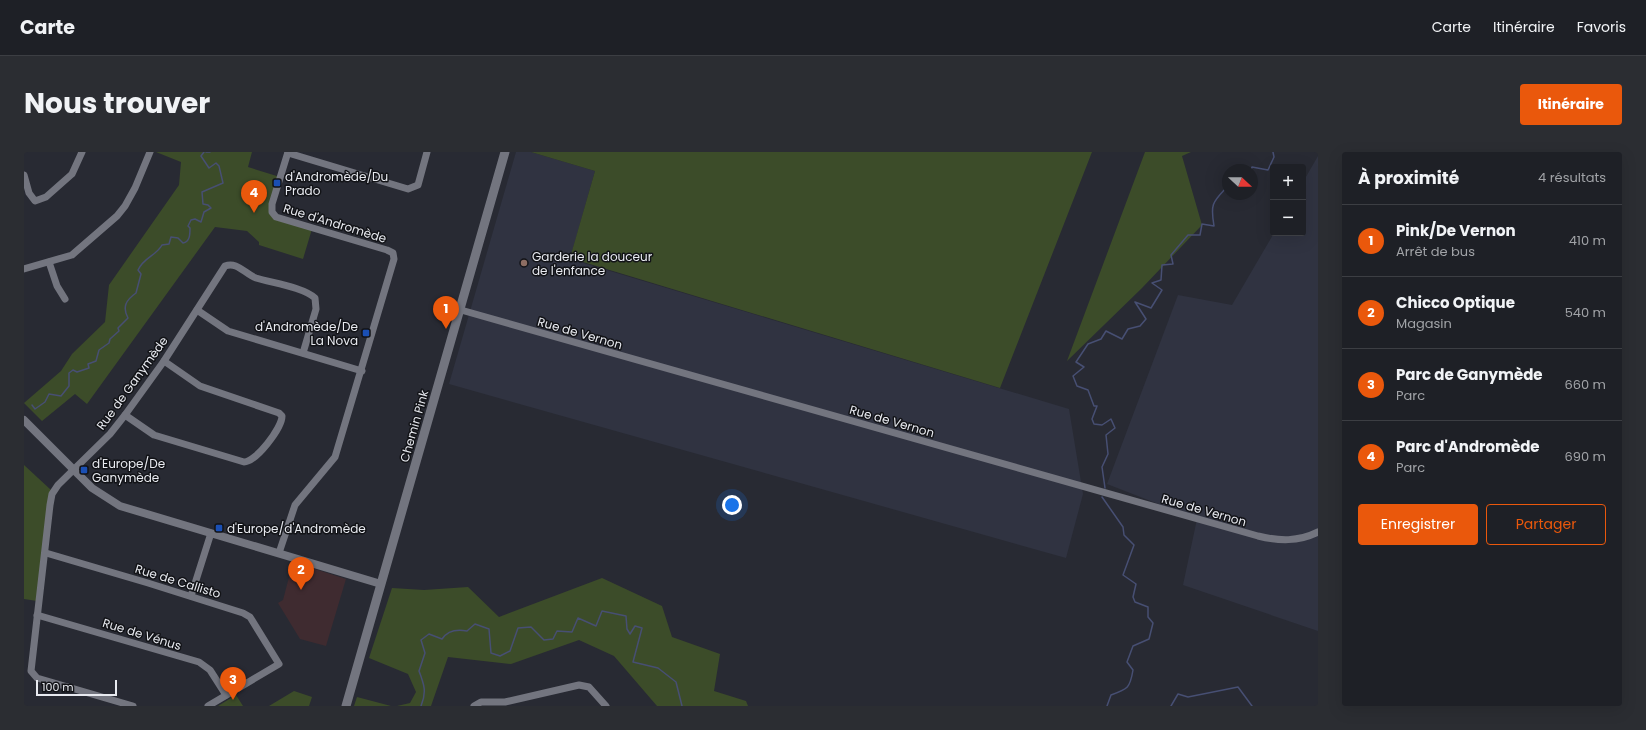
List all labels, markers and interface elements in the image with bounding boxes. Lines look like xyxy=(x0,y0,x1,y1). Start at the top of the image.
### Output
text: Carte xyxy=(20,14,75,41)
text: Carte xyxy=(1432,17,1471,37)
text: Itinéraire xyxy=(1493,17,1555,37)
text: Favoris xyxy=(1577,17,1626,37)
text: Nous trouver xyxy=(24,84,210,123)
button: Itinéraire xyxy=(1520,84,1622,125)
north arrow xyxy=(1222,164,1258,200)
map controls xyxy=(1270,164,1306,236)
button: + xyxy=(1270,164,1306,200)
text: À proximité xyxy=(1358,166,1459,190)
place label: d'Andromède/Du Prado xyxy=(285,168,388,199)
text: 4 résultats xyxy=(1538,168,1606,187)
marker: d'Andromède/Du Prado xyxy=(272,178,282,188)
pin: 4 xyxy=(241,180,267,213)
street label: Rue d'Andromède xyxy=(281,199,389,247)
button: − xyxy=(1270,200,1306,236)
text: Pink/De Vernon xyxy=(1396,220,1516,241)
text: 1 xyxy=(1369,231,1373,250)
text: 410 m xyxy=(1569,231,1606,250)
text: Arrêt de bus xyxy=(1396,242,1475,261)
place label: Garderie la douceur de l'enfance xyxy=(532,248,653,279)
marker: Garderie la douceur de l'enfance xyxy=(519,258,529,268)
text: Chicco Optique xyxy=(1396,292,1515,313)
pin: 1 xyxy=(433,296,459,329)
text: 2 xyxy=(1367,303,1375,322)
text: 540 m xyxy=(1565,303,1606,322)
street label: Rue de Vernon xyxy=(536,313,624,353)
text: Magasin xyxy=(1396,314,1452,333)
place label: d'Andromède/De La Nova xyxy=(255,318,358,349)
marker: d'Andromède/De La Nova xyxy=(361,328,371,338)
street label: Rue de Ganymède xyxy=(92,333,172,433)
text: Parc de Ganymède xyxy=(1396,364,1543,385)
text: 3 xyxy=(1367,375,1375,394)
text: 660 m xyxy=(1564,375,1606,394)
text: Parc xyxy=(1396,386,1425,405)
street label: Chemin Pink xyxy=(396,387,433,464)
street label: Rue de Vernon xyxy=(848,401,936,441)
text: Parc d'Andromède xyxy=(1396,436,1540,457)
text: 4 xyxy=(1367,447,1375,466)
text: 690 m xyxy=(1565,447,1606,466)
place label: d'Europe/De Ganymède xyxy=(92,455,165,486)
text: Parc xyxy=(1396,458,1425,477)
marker: d'Europe/De Ganymède xyxy=(79,465,89,475)
street label: Rue de Vernon xyxy=(1160,490,1248,530)
your location xyxy=(722,495,742,515)
button: Enregistrer xyxy=(1358,504,1478,545)
button: Partager xyxy=(1486,504,1606,545)
place label: d'Europe/d'Andromède xyxy=(227,520,366,537)
marker: d'Europe/d'Andromède xyxy=(214,523,224,533)
pin: 2 xyxy=(288,557,314,590)
street label: Rue de Callisto xyxy=(133,560,223,602)
street label: Rue de Vénus xyxy=(101,614,183,654)
pin: 3 xyxy=(220,667,246,700)
scale bar xyxy=(36,678,117,697)
text: 100 m xyxy=(42,679,74,695)

